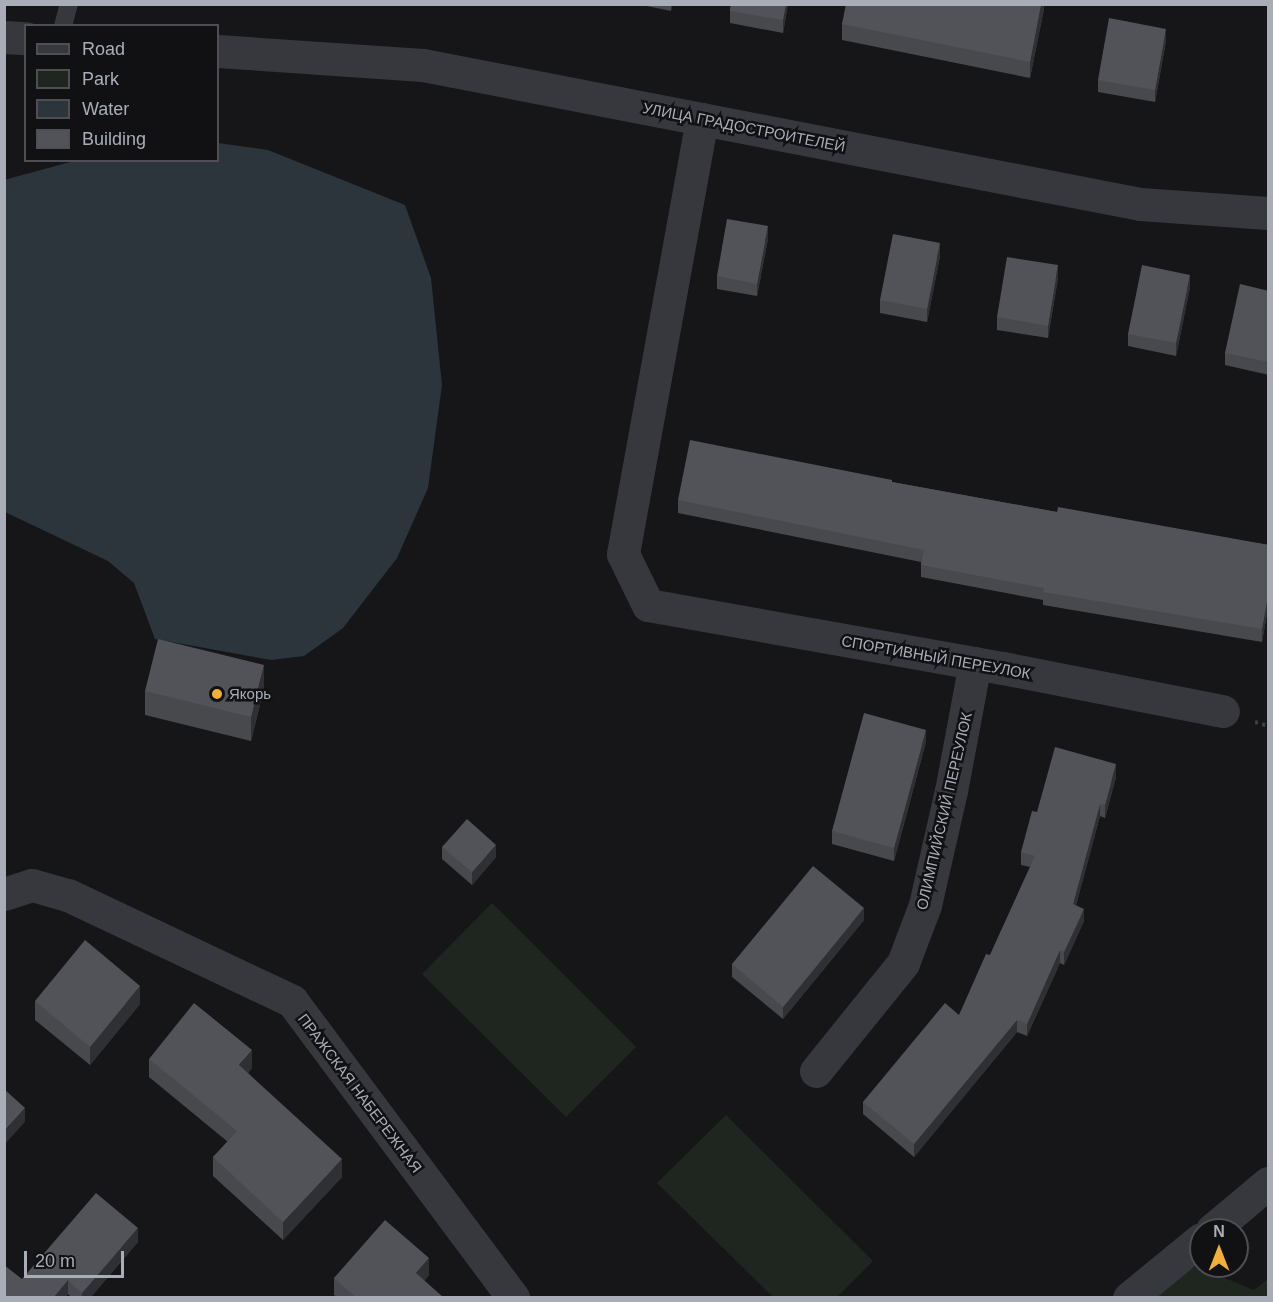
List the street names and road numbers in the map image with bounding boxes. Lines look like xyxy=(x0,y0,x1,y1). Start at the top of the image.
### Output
street label: УЛИЦА ГРАДОСТРОИТЕЛЕЙ xyxy=(641,99,847,155)
street label: СПОРТИВНЫЙ ПЕРЕУЛОК xyxy=(840,631,1032,683)
street label: ОЛИМПИЙСКИЙ ПЕРЕУЛОК xyxy=(912,710,976,912)
street label: ПРАЖСКАЯ НАБЕРЕЖНАЯ xyxy=(294,1010,426,1176)

